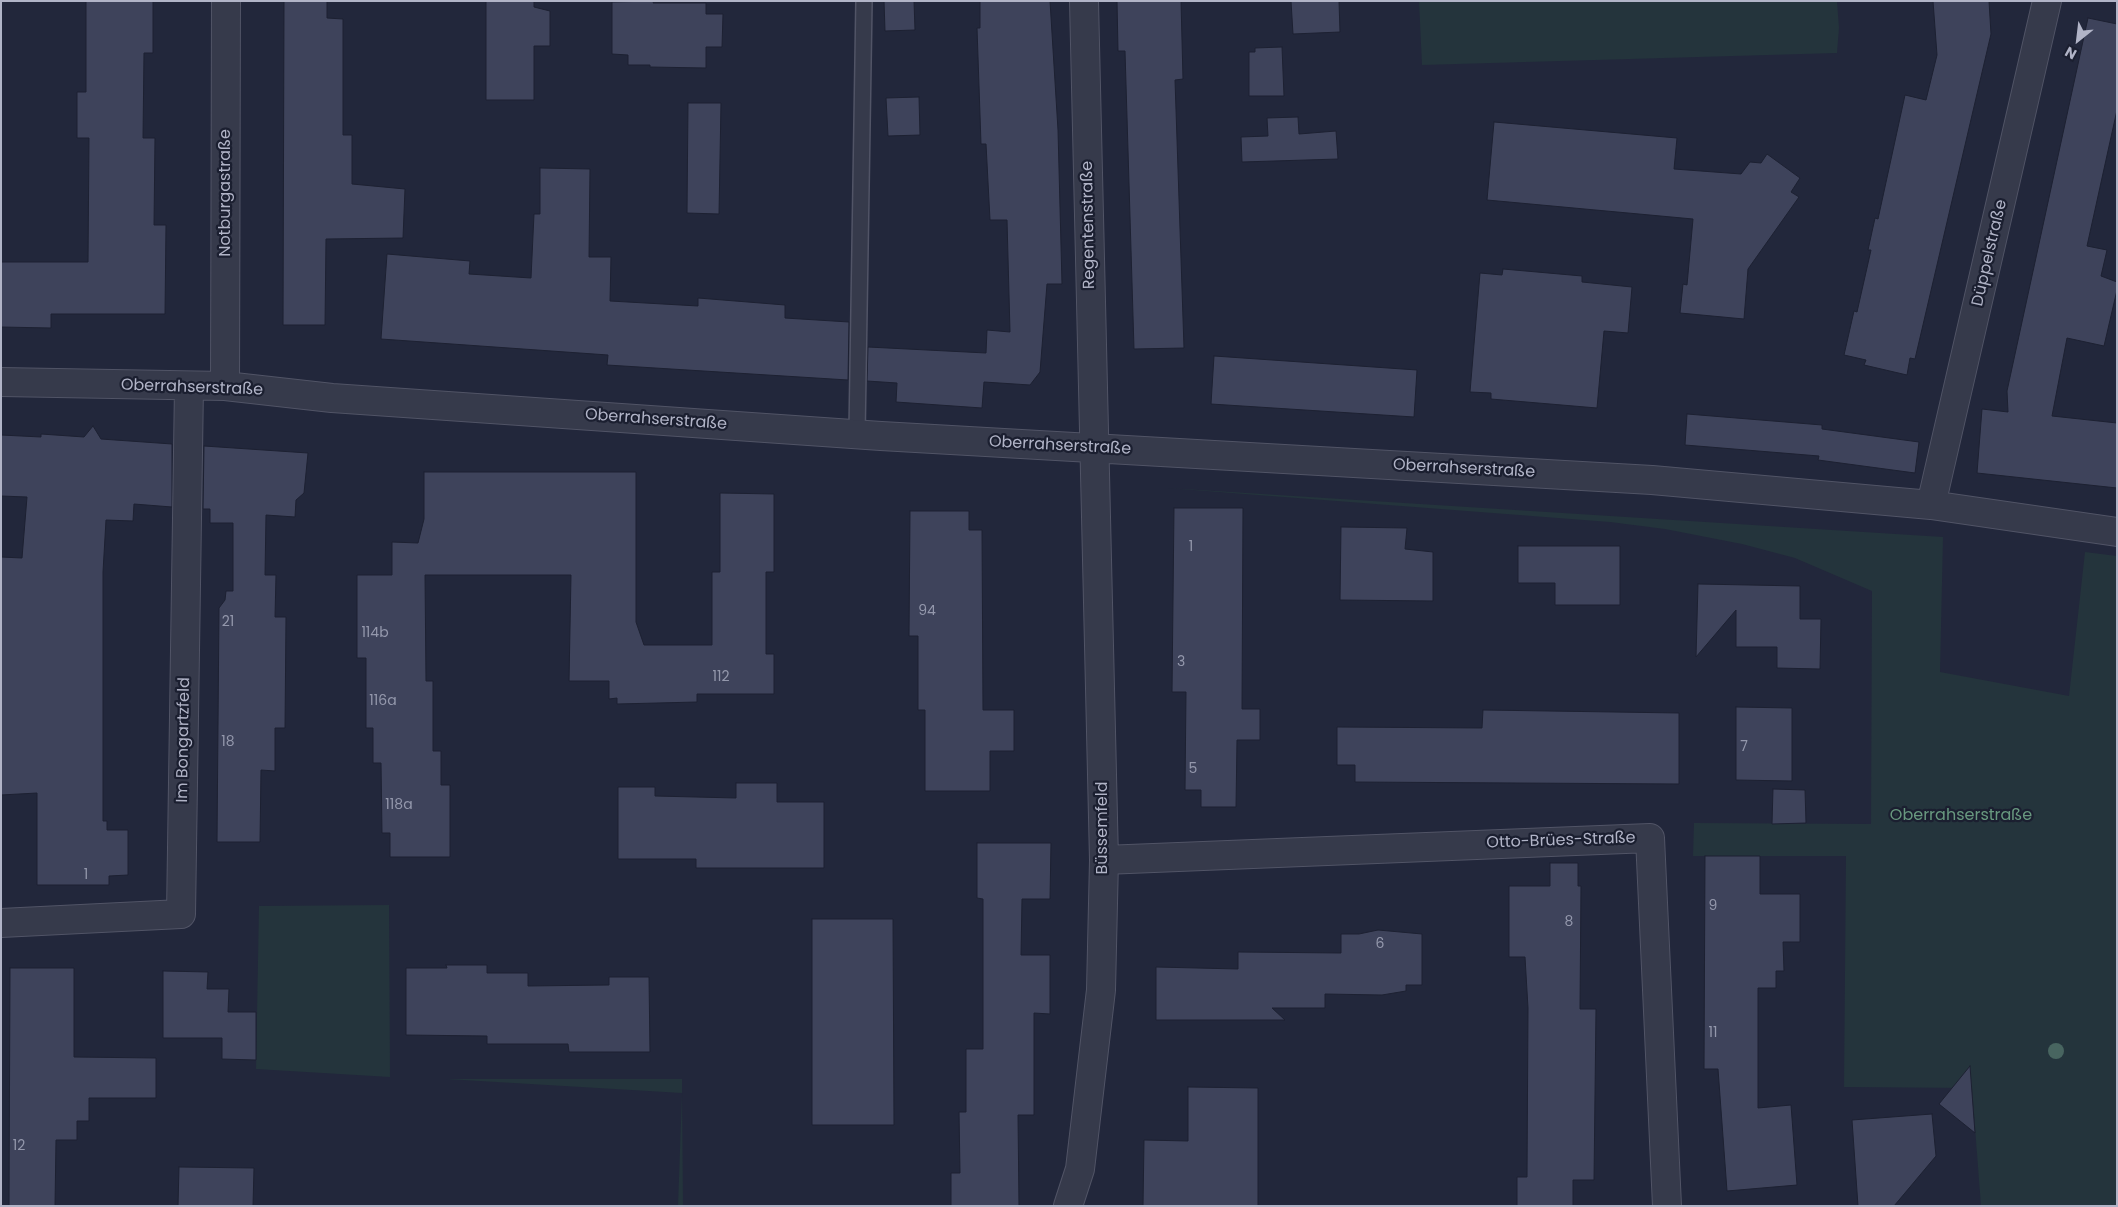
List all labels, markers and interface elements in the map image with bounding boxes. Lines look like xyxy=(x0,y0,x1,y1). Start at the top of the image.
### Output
north arrow xyxy=(2053,15,2103,65)
text: N xyxy=(2061,42,2080,64)
street label: Notburgastraße xyxy=(216,129,236,257)
street label: Regentenstraße xyxy=(1078,161,1100,289)
street label: Düppelstraße xyxy=(1968,198,2012,308)
street label: Oberrahserstraße xyxy=(121,376,263,400)
street label: Oberrahserstraße xyxy=(584,405,728,435)
street label: Oberrahserstraße xyxy=(988,433,1132,459)
street label: Oberrahserstraße xyxy=(1392,456,1536,482)
house number: 1 xyxy=(1189,539,1193,555)
house number: 94 xyxy=(918,603,936,619)
house number: 21 xyxy=(222,614,234,630)
house number: 114b xyxy=(361,625,389,641)
house number: 3 xyxy=(1177,654,1185,670)
house number: 112 xyxy=(712,669,730,685)
street label: Im Bongartzfeld xyxy=(173,677,195,803)
house number: 116a xyxy=(369,693,397,709)
house number: 18 xyxy=(221,734,235,750)
house number: 7 xyxy=(1740,739,1748,755)
house number: 5 xyxy=(1189,761,1197,777)
street label: Büssemfeld xyxy=(1093,781,1113,875)
house number: 118a xyxy=(385,797,413,813)
park label: Oberrahserstraße xyxy=(1890,806,2032,826)
street label: Otto-Brües-Straße xyxy=(1486,829,1636,853)
house number: 1 xyxy=(84,867,88,883)
house number: 9 xyxy=(1709,898,1717,914)
house number: 8 xyxy=(1565,914,1573,930)
house number: 6 xyxy=(1376,936,1384,952)
house number: 11 xyxy=(1709,1025,1717,1041)
house number: 12 xyxy=(13,1138,25,1154)

